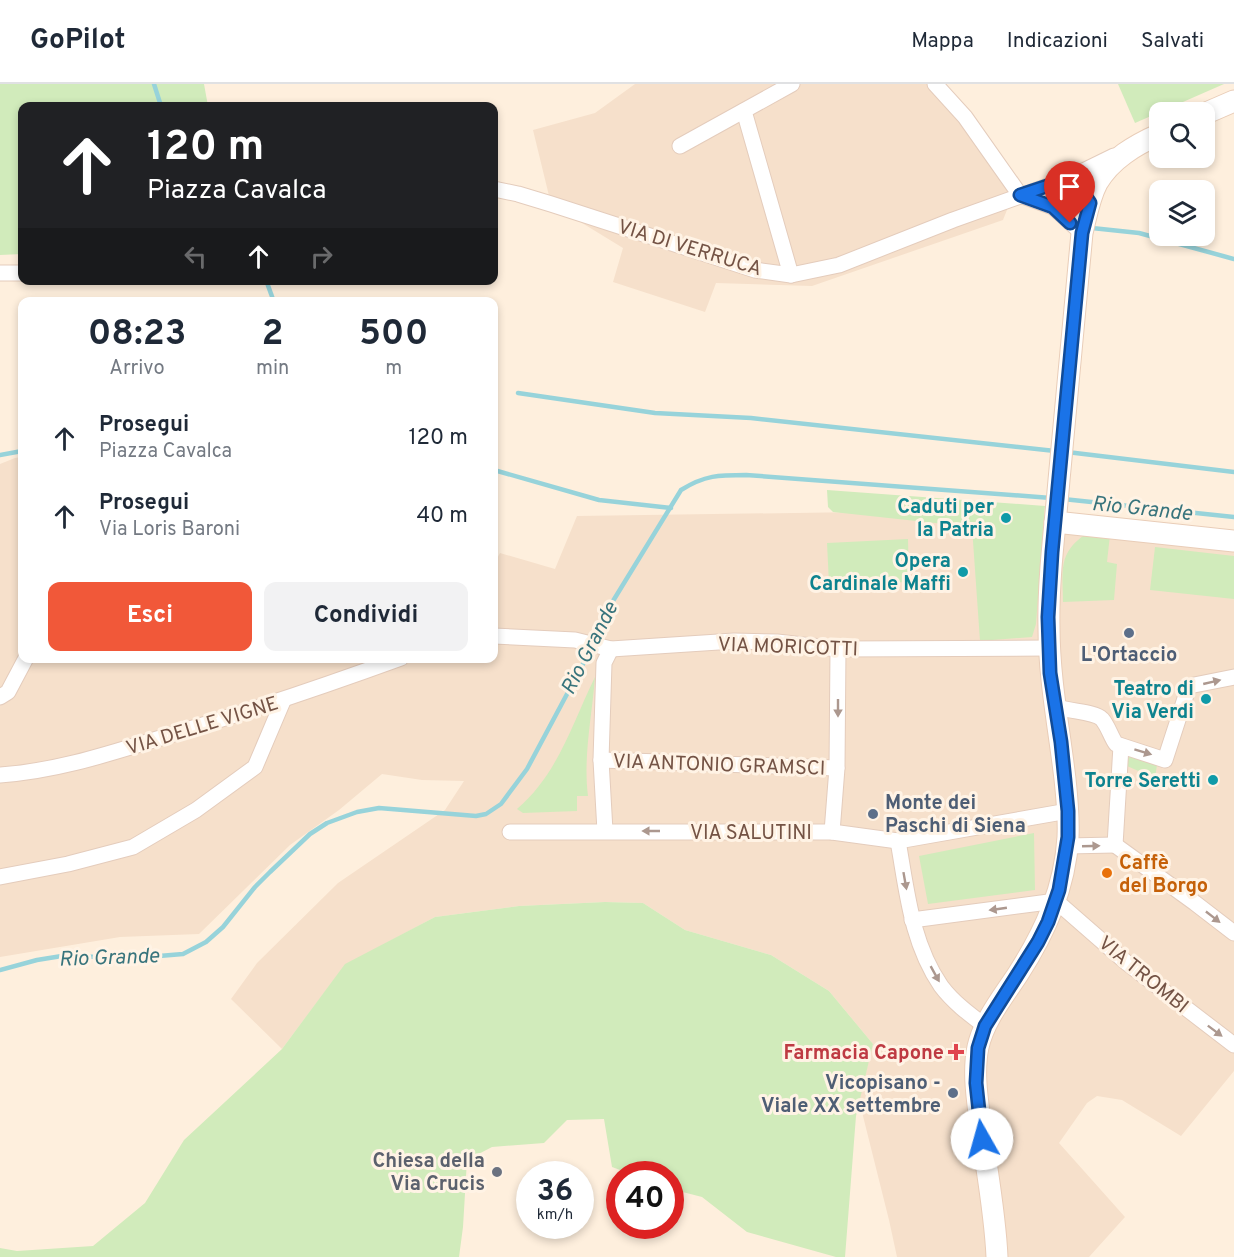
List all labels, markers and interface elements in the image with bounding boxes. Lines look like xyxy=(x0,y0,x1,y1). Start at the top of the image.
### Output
text: GoPilot xyxy=(30,23,125,59)
text: Mappa xyxy=(911,28,974,55)
text: Indicazioni xyxy=(1007,28,1108,55)
text: Salvati xyxy=(1141,28,1204,55)
map controls xyxy=(1149,102,1215,246)
button: search xyxy=(1149,102,1215,168)
text: 120 m xyxy=(147,122,264,175)
icon: ahead xyxy=(48,126,126,204)
pin xyxy=(1044,161,1095,223)
icon: arrive xyxy=(1053,170,1086,203)
text: Piazza Cavalca xyxy=(147,174,327,208)
button: layers xyxy=(1149,180,1215,246)
street label: VIA DI VERRUCA xyxy=(614,215,765,283)
icon: left xyxy=(179,240,212,273)
icon: ahead xyxy=(242,240,275,273)
icon: right xyxy=(305,240,338,273)
text: 08:23 xyxy=(88,312,186,358)
text: 2 xyxy=(262,312,284,358)
text: 500 xyxy=(359,312,428,358)
text: Arrivo xyxy=(109,356,165,382)
text: min xyxy=(256,356,289,382)
text: m xyxy=(385,356,402,382)
text: Prosegui xyxy=(99,412,189,439)
icon: ahead xyxy=(48,422,81,455)
text: 120 m xyxy=(408,425,468,452)
text: Piazza Cavalca xyxy=(99,439,232,465)
text: Prosegui xyxy=(99,490,189,517)
water label: Rio Grande xyxy=(1091,491,1194,528)
place label: Caduti per la Patria xyxy=(897,495,995,544)
icon: ahead xyxy=(48,500,81,533)
text: 40 m xyxy=(416,503,468,530)
marker: Caduti per la Patria xyxy=(999,511,1013,525)
text: Via Loris Baroni xyxy=(99,517,240,543)
place label: Opera Cardinale Maffi xyxy=(809,549,951,598)
marker: Opera Cardinale Maffi xyxy=(956,565,970,579)
button: Esci xyxy=(48,582,252,651)
button: Condividi xyxy=(264,582,468,651)
water label: Rio Grande xyxy=(556,597,626,700)
marker: L'Ortaccio xyxy=(1122,626,1136,640)
street label: VIA MORICOTTI xyxy=(717,633,859,663)
place label: L'Ortaccio xyxy=(1081,643,1177,669)
place label: Teatro di Via Verdi xyxy=(1111,677,1194,726)
one-way arrow xyxy=(1203,677,1222,686)
street label: VIA DELLE VIGNE xyxy=(123,691,282,762)
marker: Teatro di Via Verdi xyxy=(1199,692,1213,706)
one-way arrow xyxy=(833,698,843,717)
one-way arrow xyxy=(1134,748,1152,757)
street label: VIA ANTONIO GRAMSCI xyxy=(612,749,826,783)
place label: Torre Seretti xyxy=(1084,769,1201,795)
marker: Torre Seretti xyxy=(1206,773,1220,787)
place label: Monte dei Paschi di Siena xyxy=(885,791,1026,840)
marker: Monte dei Paschi di Siena xyxy=(866,807,880,821)
street label: VIA SALUTINI xyxy=(690,821,812,847)
one-way arrow xyxy=(641,826,660,836)
one-way arrow xyxy=(1082,841,1101,850)
place label: Caffè del Borgo xyxy=(1119,851,1208,900)
marker: Caffè del Borgo xyxy=(1100,866,1114,880)
one-way arrow xyxy=(901,871,910,890)
one-way arrow xyxy=(988,905,1007,914)
one-way arrow xyxy=(1205,910,1221,923)
street label: VIA TROMBI xyxy=(1092,931,1193,1020)
water label: Rio Grande xyxy=(58,943,161,974)
one-way arrow xyxy=(930,966,940,983)
one-way arrow xyxy=(1208,1024,1223,1036)
place label: Farmacia Capone xyxy=(784,1041,944,1067)
marker: Farmacia Capone xyxy=(949,1045,963,1059)
place label: Vicopisano - Viale XX settembre xyxy=(761,1071,941,1120)
marker: Vicopisano - Viale XX settembre xyxy=(946,1086,960,1100)
position arrow xyxy=(950,1107,1014,1171)
place label: Chiesa della Via Crucis xyxy=(373,1149,485,1198)
speed limit sign: 40 xyxy=(606,1161,684,1239)
marker: Chiesa della Via Crucis xyxy=(490,1165,504,1179)
text: 36 xyxy=(537,1174,573,1211)
text: km/h xyxy=(537,1206,573,1225)

